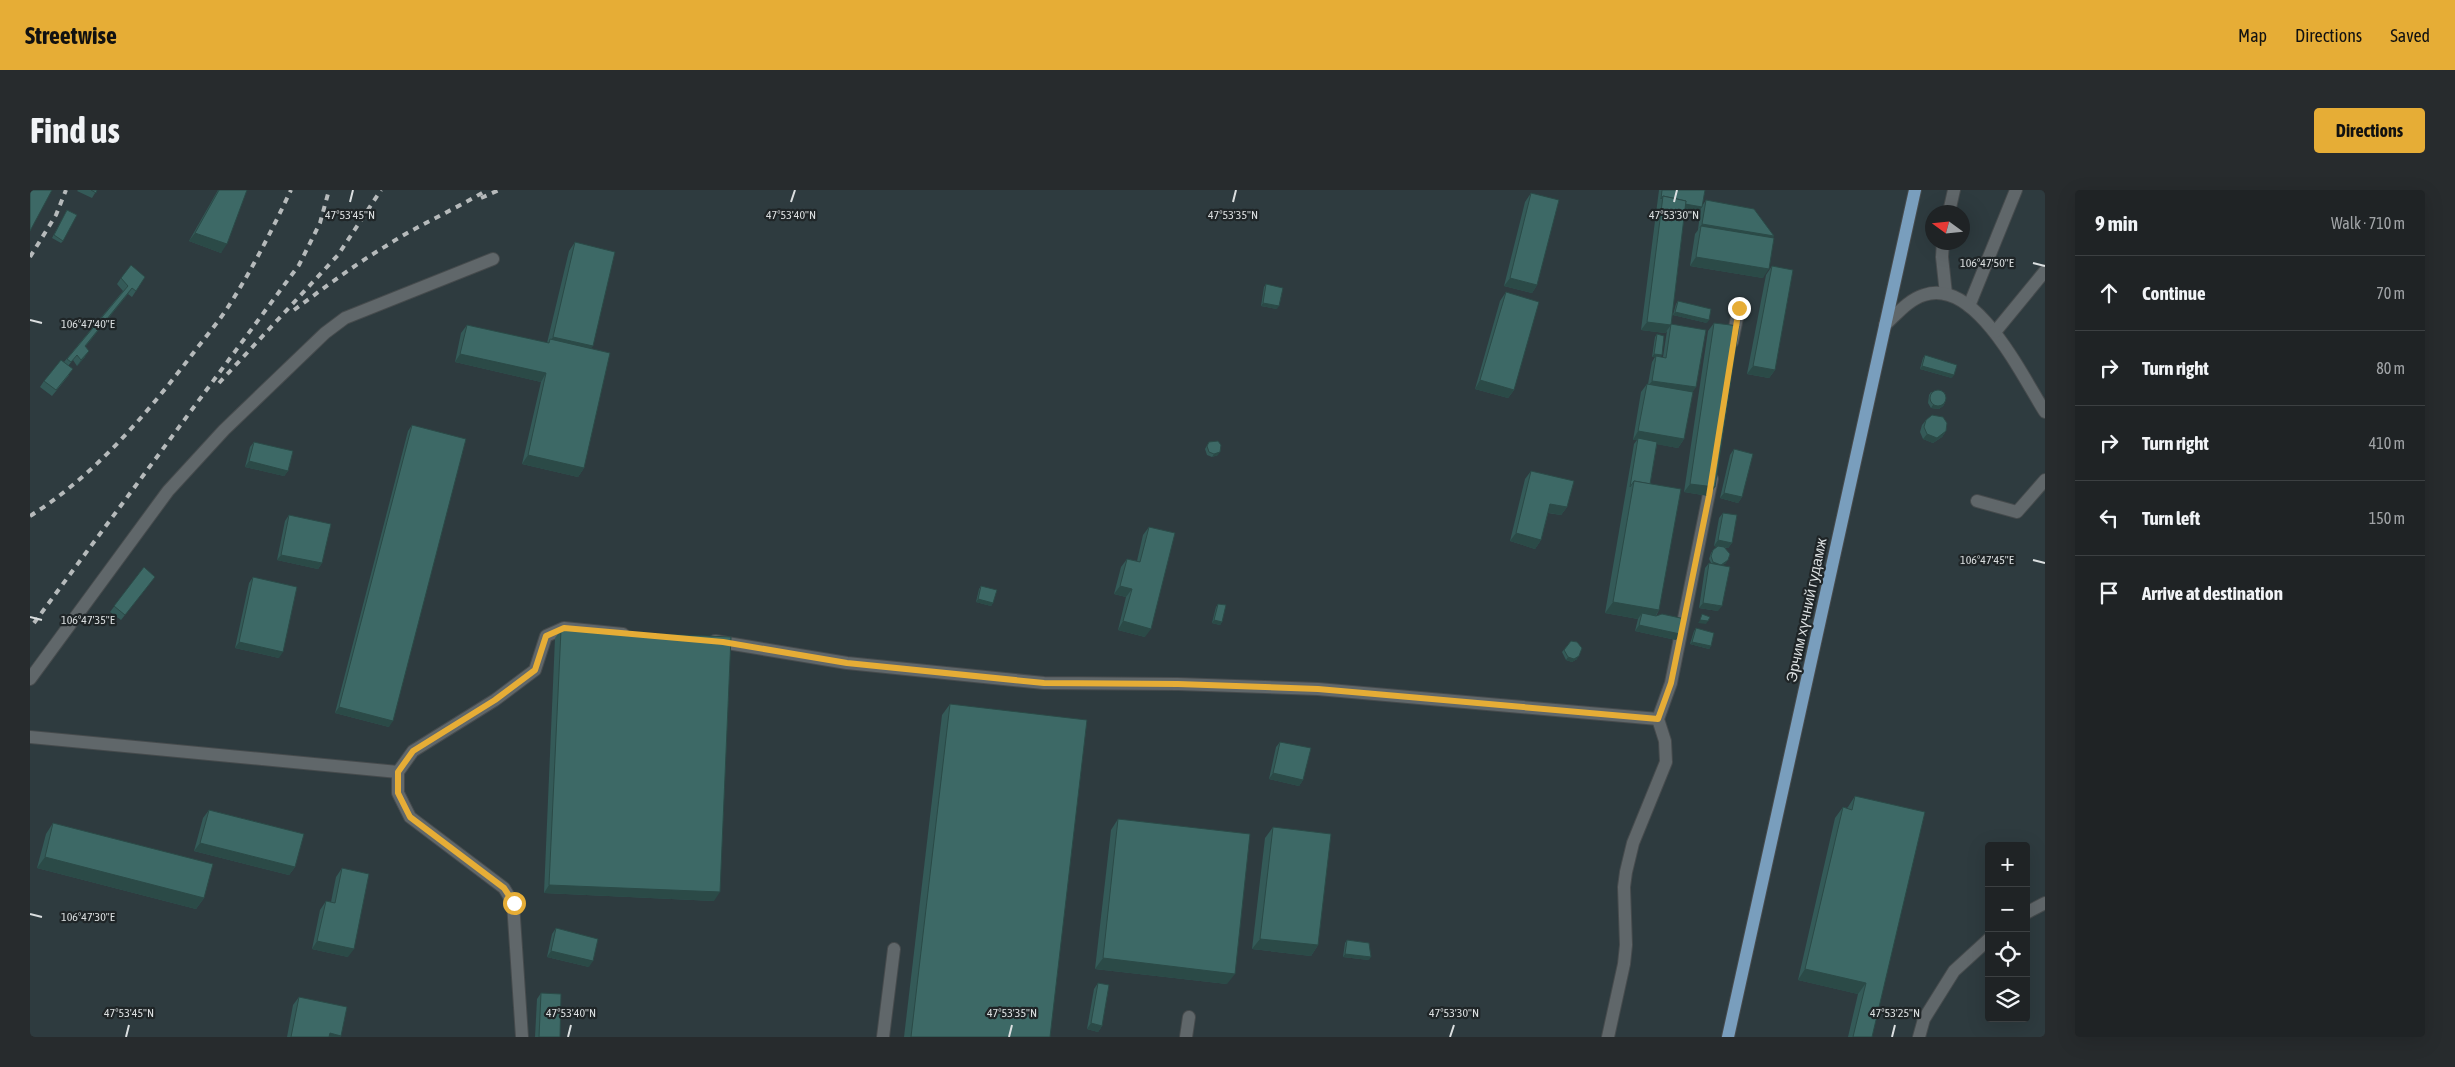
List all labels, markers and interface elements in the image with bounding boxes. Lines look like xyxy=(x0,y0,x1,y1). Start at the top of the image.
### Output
text: Streetwise xyxy=(25,22,117,49)
text: Map xyxy=(2238,25,2267,46)
text: Directions xyxy=(2295,25,2362,46)
text: Saved xyxy=(2390,25,2430,46)
button: Directions xyxy=(2314,108,2425,153)
text: Find us xyxy=(30,110,120,150)
north arrow xyxy=(1925,205,1970,250)
text: 47°53'45"N xyxy=(325,208,375,222)
text: 47°53'40"N xyxy=(766,208,816,222)
text: 47°53'35"N xyxy=(1208,208,1258,222)
text: 47°53'30"N xyxy=(1649,208,1699,222)
text: 9 min xyxy=(2095,211,2138,235)
text: Walk · 710 m xyxy=(2331,214,2405,232)
text: 106°47'50"E xyxy=(1960,256,2014,270)
icon: ahead xyxy=(2095,279,2123,307)
text: Continue xyxy=(2142,282,2206,304)
text: 70 m xyxy=(2376,284,2405,302)
route end xyxy=(1728,297,1751,320)
text: 106°47'40"E xyxy=(61,317,115,331)
icon: right xyxy=(2095,354,2123,382)
text: Turn right xyxy=(2142,357,2209,379)
text: 80 m xyxy=(2376,359,2405,377)
icon: right xyxy=(2095,429,2123,457)
text: Turn right xyxy=(2142,432,2209,454)
text: 410 m xyxy=(2369,434,2405,452)
icon: left xyxy=(2095,504,2123,532)
text: Turn left xyxy=(2142,507,2200,529)
text: 150 m xyxy=(2369,509,2405,527)
street label: Эрчим хүчний гудамж xyxy=(1782,536,1830,684)
text: 106°47'45"E xyxy=(1960,553,2014,567)
icon: arrive xyxy=(2095,579,2123,607)
text: Arrive at destination xyxy=(2142,582,2283,604)
text: 106°47'35"E xyxy=(61,613,115,627)
map controls xyxy=(1985,842,2030,1022)
button: + xyxy=(1985,842,2030,887)
button: − xyxy=(1985,887,2030,932)
route start xyxy=(503,892,526,915)
text: 106°47'30"E xyxy=(61,910,115,924)
button: locate xyxy=(1985,932,2030,977)
button: layers xyxy=(1985,977,2030,1022)
text: 47°53'45"N xyxy=(104,1006,154,1020)
text: 47°53'40"N xyxy=(546,1006,596,1020)
text: 47°53'35"N xyxy=(987,1006,1037,1020)
text: 47°53'30"N xyxy=(1429,1006,1479,1020)
text: 47°53'25"N xyxy=(1870,1006,1920,1020)

